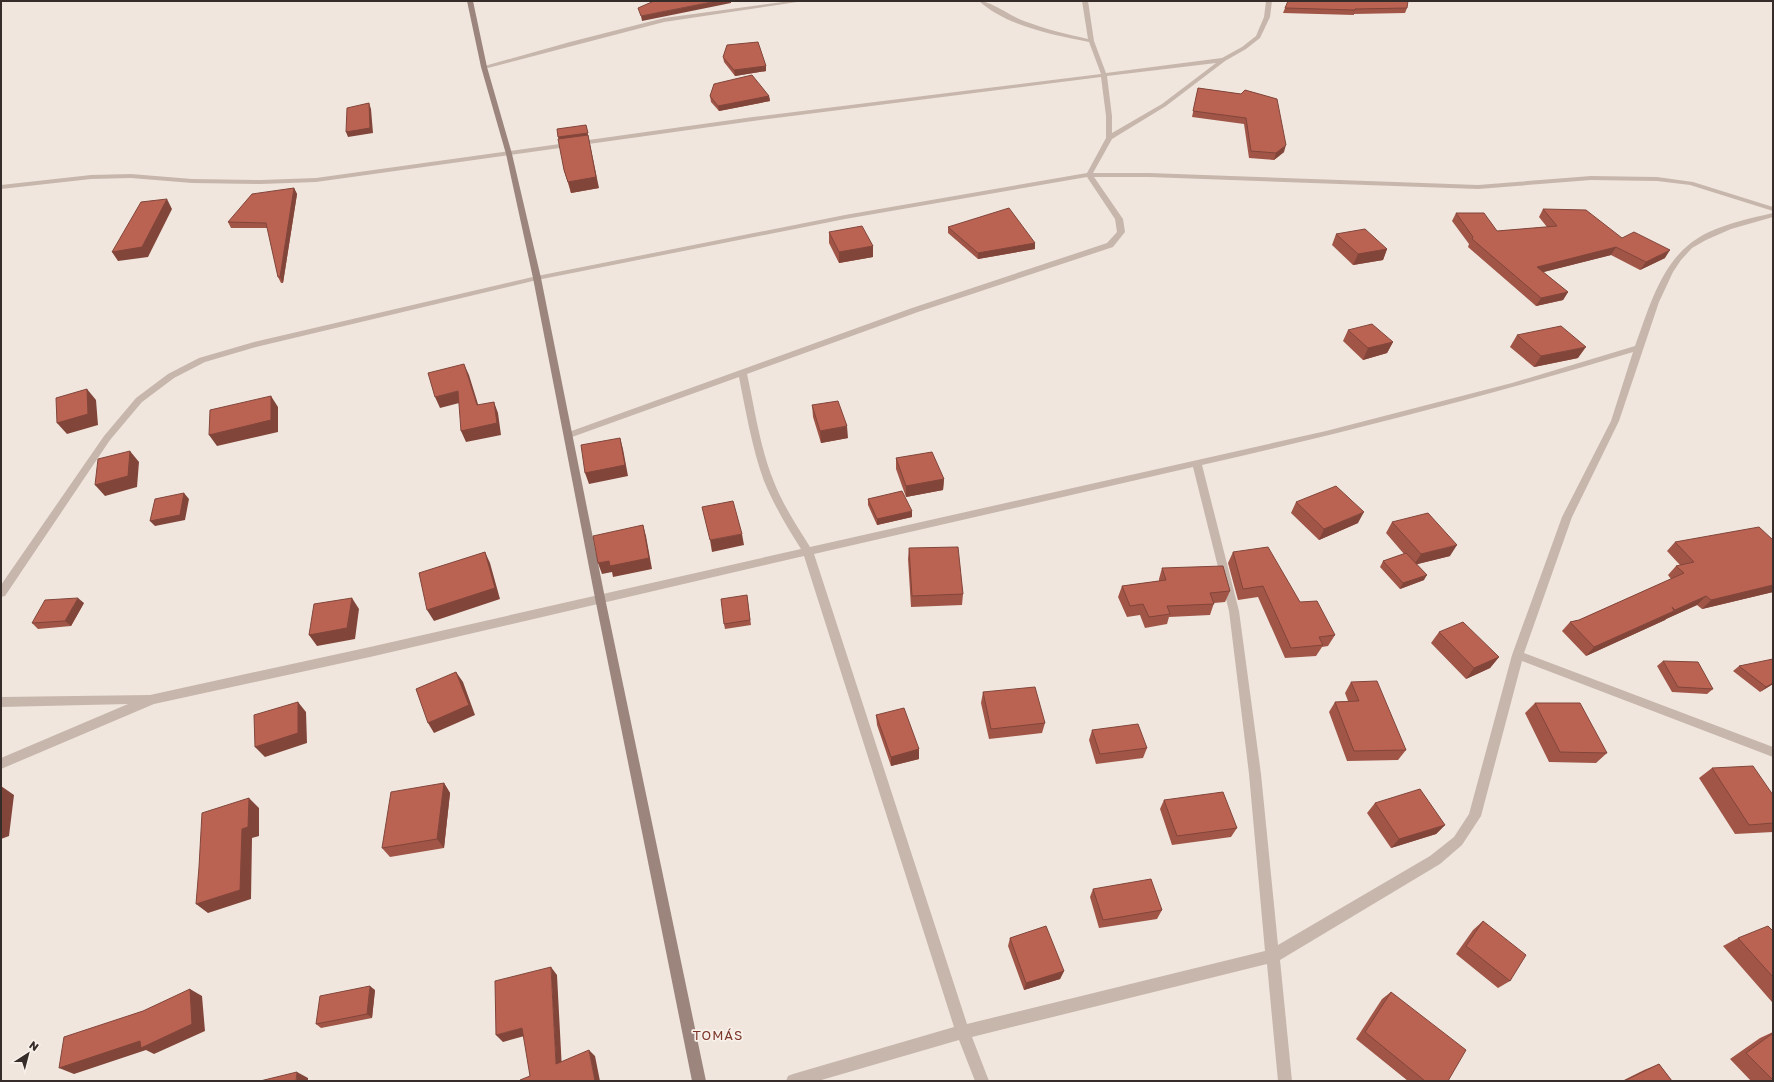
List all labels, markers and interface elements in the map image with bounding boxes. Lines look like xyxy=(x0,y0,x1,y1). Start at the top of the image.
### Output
district label: TOMÁS xyxy=(693,1027,743,1043)
north arrow xyxy=(8,1034,48,1074)
text: N xyxy=(27,1038,41,1053)

